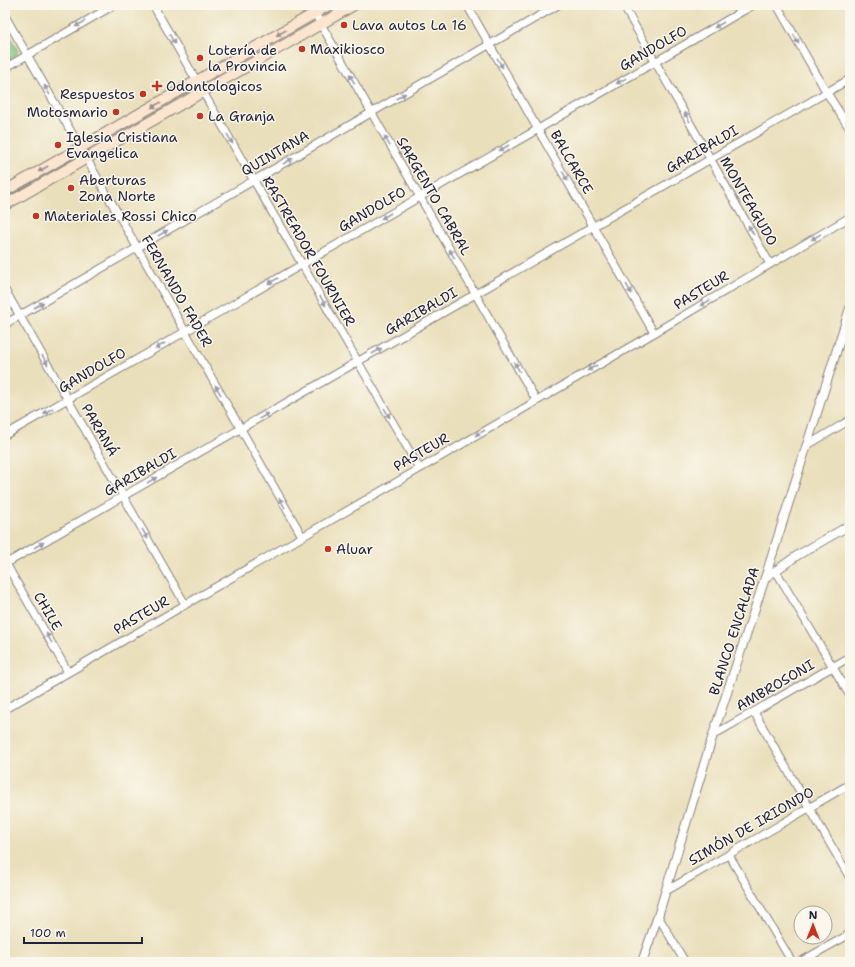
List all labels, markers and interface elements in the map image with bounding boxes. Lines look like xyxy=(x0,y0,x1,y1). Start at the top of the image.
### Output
place label: Lava autos La 16 xyxy=(352,16,467,34)
marker: Lava autos La 16 xyxy=(339,20,349,30)
one-way arrow xyxy=(74,21,86,28)
street label: GANDOLFO xyxy=(616,21,690,75)
one-way arrow xyxy=(713,21,725,28)
one-way arrow xyxy=(275,29,286,36)
one-way arrow xyxy=(169,33,176,45)
one-way arrow xyxy=(793,33,800,45)
place label: Maxikiosco xyxy=(310,40,385,58)
place label: Lotería de la Provincia xyxy=(208,41,287,75)
marker: Maxikiosco xyxy=(297,44,307,54)
marker: Lotería de la Provincia xyxy=(195,53,205,63)
one-way arrow xyxy=(497,57,503,69)
one-way arrow xyxy=(348,73,355,85)
place label: Odontologicos xyxy=(166,77,263,95)
one-way arrow xyxy=(616,78,627,85)
marker: Odontologicos xyxy=(151,80,163,92)
one-way arrow xyxy=(44,84,51,96)
place label: Respuestos xyxy=(60,85,135,103)
marker: Respuestos xyxy=(138,89,148,99)
one-way arrow xyxy=(395,92,407,99)
one-way arrow xyxy=(150,101,162,108)
place label: Motosmario xyxy=(27,103,108,121)
marker: Motosmario xyxy=(111,107,121,117)
place label: La Granja xyxy=(208,107,275,125)
marker: La Granja xyxy=(195,111,205,121)
one-way arrow xyxy=(683,111,690,123)
street label: GARIBALDI xyxy=(662,121,742,177)
street label: QUINTANA xyxy=(238,126,312,180)
street label: BALCARCE xyxy=(547,127,598,197)
place label: Iglesia Cristiana Evangelica xyxy=(66,128,178,162)
one-way arrow xyxy=(226,133,233,145)
street label: SARGENTO CABRAL xyxy=(393,134,475,259)
one-way arrow xyxy=(384,135,391,147)
marker: Iglesia Cristiana Evangelica xyxy=(53,140,63,150)
one-way arrow xyxy=(498,145,510,152)
street label: MONTEAGUDO xyxy=(716,153,782,249)
one-way arrow xyxy=(282,157,294,164)
one-way arrow xyxy=(37,166,49,173)
one-way arrow xyxy=(561,170,568,182)
place label: Aberturas Zona Norte xyxy=(79,171,156,205)
street label: RASTREADOR FOURNIER xyxy=(259,173,360,330)
street label: GANDOLFO xyxy=(335,182,409,236)
marker: Aberturas Zona Norte xyxy=(66,183,76,193)
place label: Materiales Rossi Chico xyxy=(44,207,197,225)
marker: Materiales Rossi Chico xyxy=(31,211,41,221)
one-way arrow xyxy=(380,213,391,220)
one-way arrow xyxy=(747,224,754,236)
one-way arrow xyxy=(157,229,169,236)
street label: FERNANDO FADER xyxy=(138,232,217,351)
one-way arrow xyxy=(810,233,822,240)
one-way arrow xyxy=(449,248,455,260)
street label: PASTEUR xyxy=(670,266,732,313)
one-way arrow xyxy=(267,278,279,285)
street label: GARIBALDI xyxy=(381,283,461,339)
one-way arrow xyxy=(626,283,633,295)
one-way arrow xyxy=(319,295,326,306)
one-way arrow xyxy=(699,299,710,306)
one-way arrow xyxy=(33,301,45,308)
one-way arrow xyxy=(154,342,166,349)
street label: GANDOLFO xyxy=(55,343,129,397)
one-way arrow xyxy=(371,347,383,354)
one-way arrow xyxy=(42,354,49,366)
one-way arrow xyxy=(513,361,520,373)
one-way arrow xyxy=(586,365,598,372)
one-way arrow xyxy=(215,384,221,396)
street label: PARANÁ xyxy=(78,400,122,460)
one-way arrow xyxy=(42,407,53,414)
one-way arrow xyxy=(384,407,391,419)
one-way arrow xyxy=(258,412,270,419)
street label: PASTEUR xyxy=(390,429,452,475)
one-way arrow xyxy=(474,430,485,437)
street label: GARIBALDI xyxy=(100,444,180,500)
one-way arrow xyxy=(146,477,158,484)
one-way arrow xyxy=(279,497,286,508)
one-way arrow xyxy=(142,528,149,540)
place label: Aluar xyxy=(336,540,374,558)
one-way arrow xyxy=(33,541,45,548)
marker: Aluar xyxy=(323,544,333,554)
street label: BLANCO ENCALADA xyxy=(705,565,763,697)
street label: CHILE xyxy=(30,588,66,634)
street label: PASTEUR xyxy=(110,592,172,638)
one-way arrow xyxy=(45,632,52,644)
street label: AMBROSONI xyxy=(733,655,818,715)
street label: SIMÓN DE IRIONDO xyxy=(685,783,817,869)
north arrow xyxy=(793,905,833,945)
text: N xyxy=(809,908,818,923)
scale bar xyxy=(24,919,142,945)
text: 100 m xyxy=(30,925,66,941)

